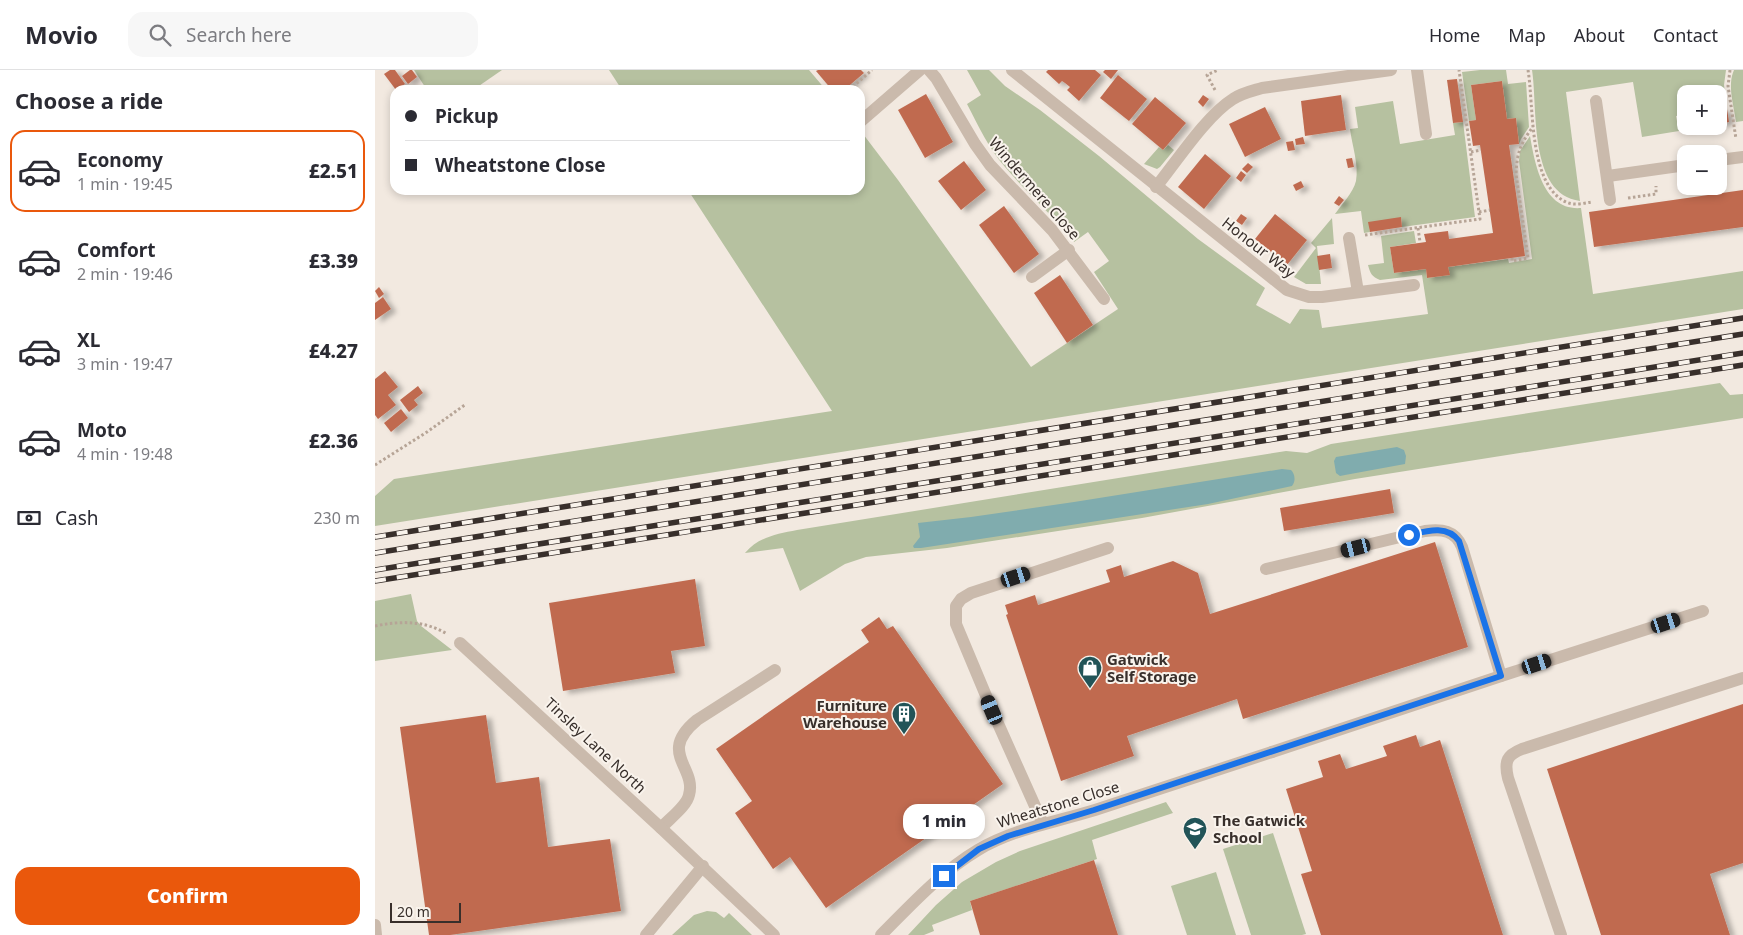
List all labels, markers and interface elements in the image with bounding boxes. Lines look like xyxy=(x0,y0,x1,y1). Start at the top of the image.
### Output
search box xyxy=(128,12,478,57)
text: Movio xyxy=(25,18,98,51)
icon: search xyxy=(146,21,174,49)
text: Search here xyxy=(186,22,292,48)
text: Home xyxy=(1429,23,1480,47)
text: Map xyxy=(1508,23,1546,47)
text: About xyxy=(1574,23,1625,47)
text: Contact xyxy=(1653,23,1718,47)
text: Choose a ride xyxy=(15,85,163,115)
map controls xyxy=(1677,85,1727,195)
button: + xyxy=(1677,85,1727,135)
text: Pickup xyxy=(435,103,498,129)
street label: Windermere Close xyxy=(985,132,1085,244)
button: − xyxy=(1677,145,1727,195)
text: Economy xyxy=(77,147,163,173)
icon: car xyxy=(17,149,62,194)
text: Wheatstone Close xyxy=(435,152,606,178)
text: £2.51 xyxy=(309,158,358,184)
text: 1 min · 19:45 xyxy=(77,173,173,195)
street label: Honour Way xyxy=(1218,212,1300,282)
text: Comfort xyxy=(77,237,156,263)
icon: car xyxy=(17,239,62,284)
text: £3.39 xyxy=(309,248,358,274)
text: 2 min · 19:46 xyxy=(77,263,173,285)
text: XL xyxy=(77,327,100,353)
icon: car xyxy=(17,329,62,374)
text: £4.27 xyxy=(309,338,358,364)
text: 3 min · 19:47 xyxy=(77,353,173,375)
text: Moto xyxy=(77,417,127,443)
icon: car xyxy=(17,419,62,464)
text: £2.36 xyxy=(309,428,358,454)
text: 4 min · 19:48 xyxy=(77,443,173,465)
icon: cash xyxy=(15,504,43,532)
text: Cash xyxy=(55,505,99,531)
text: 230 m xyxy=(313,507,360,529)
route start xyxy=(1398,524,1420,546)
car xyxy=(1339,537,1372,559)
car xyxy=(999,565,1032,589)
car xyxy=(1649,611,1682,635)
place label: Gatwick Self Storage xyxy=(1107,649,1196,686)
car xyxy=(1520,652,1553,676)
shop icon: Gatwick Self Storage xyxy=(1077,655,1103,689)
street label: Tinsley Lane North xyxy=(541,693,651,797)
car xyxy=(979,693,1004,727)
place label: Furniture Warehouse xyxy=(803,695,887,732)
building icon: Furniture Warehouse xyxy=(891,701,917,735)
street label: Wheatstone Close xyxy=(994,776,1122,832)
callout: 1 min xyxy=(903,804,985,838)
text: 1 min xyxy=(922,810,966,832)
place label: The Gatwick School xyxy=(1213,810,1306,847)
school or university icon: The Gatwick School xyxy=(1182,816,1208,850)
route end xyxy=(933,865,955,887)
button: Confirm xyxy=(15,867,360,925)
scale bar xyxy=(390,900,461,923)
text: 20 m xyxy=(397,902,430,921)

